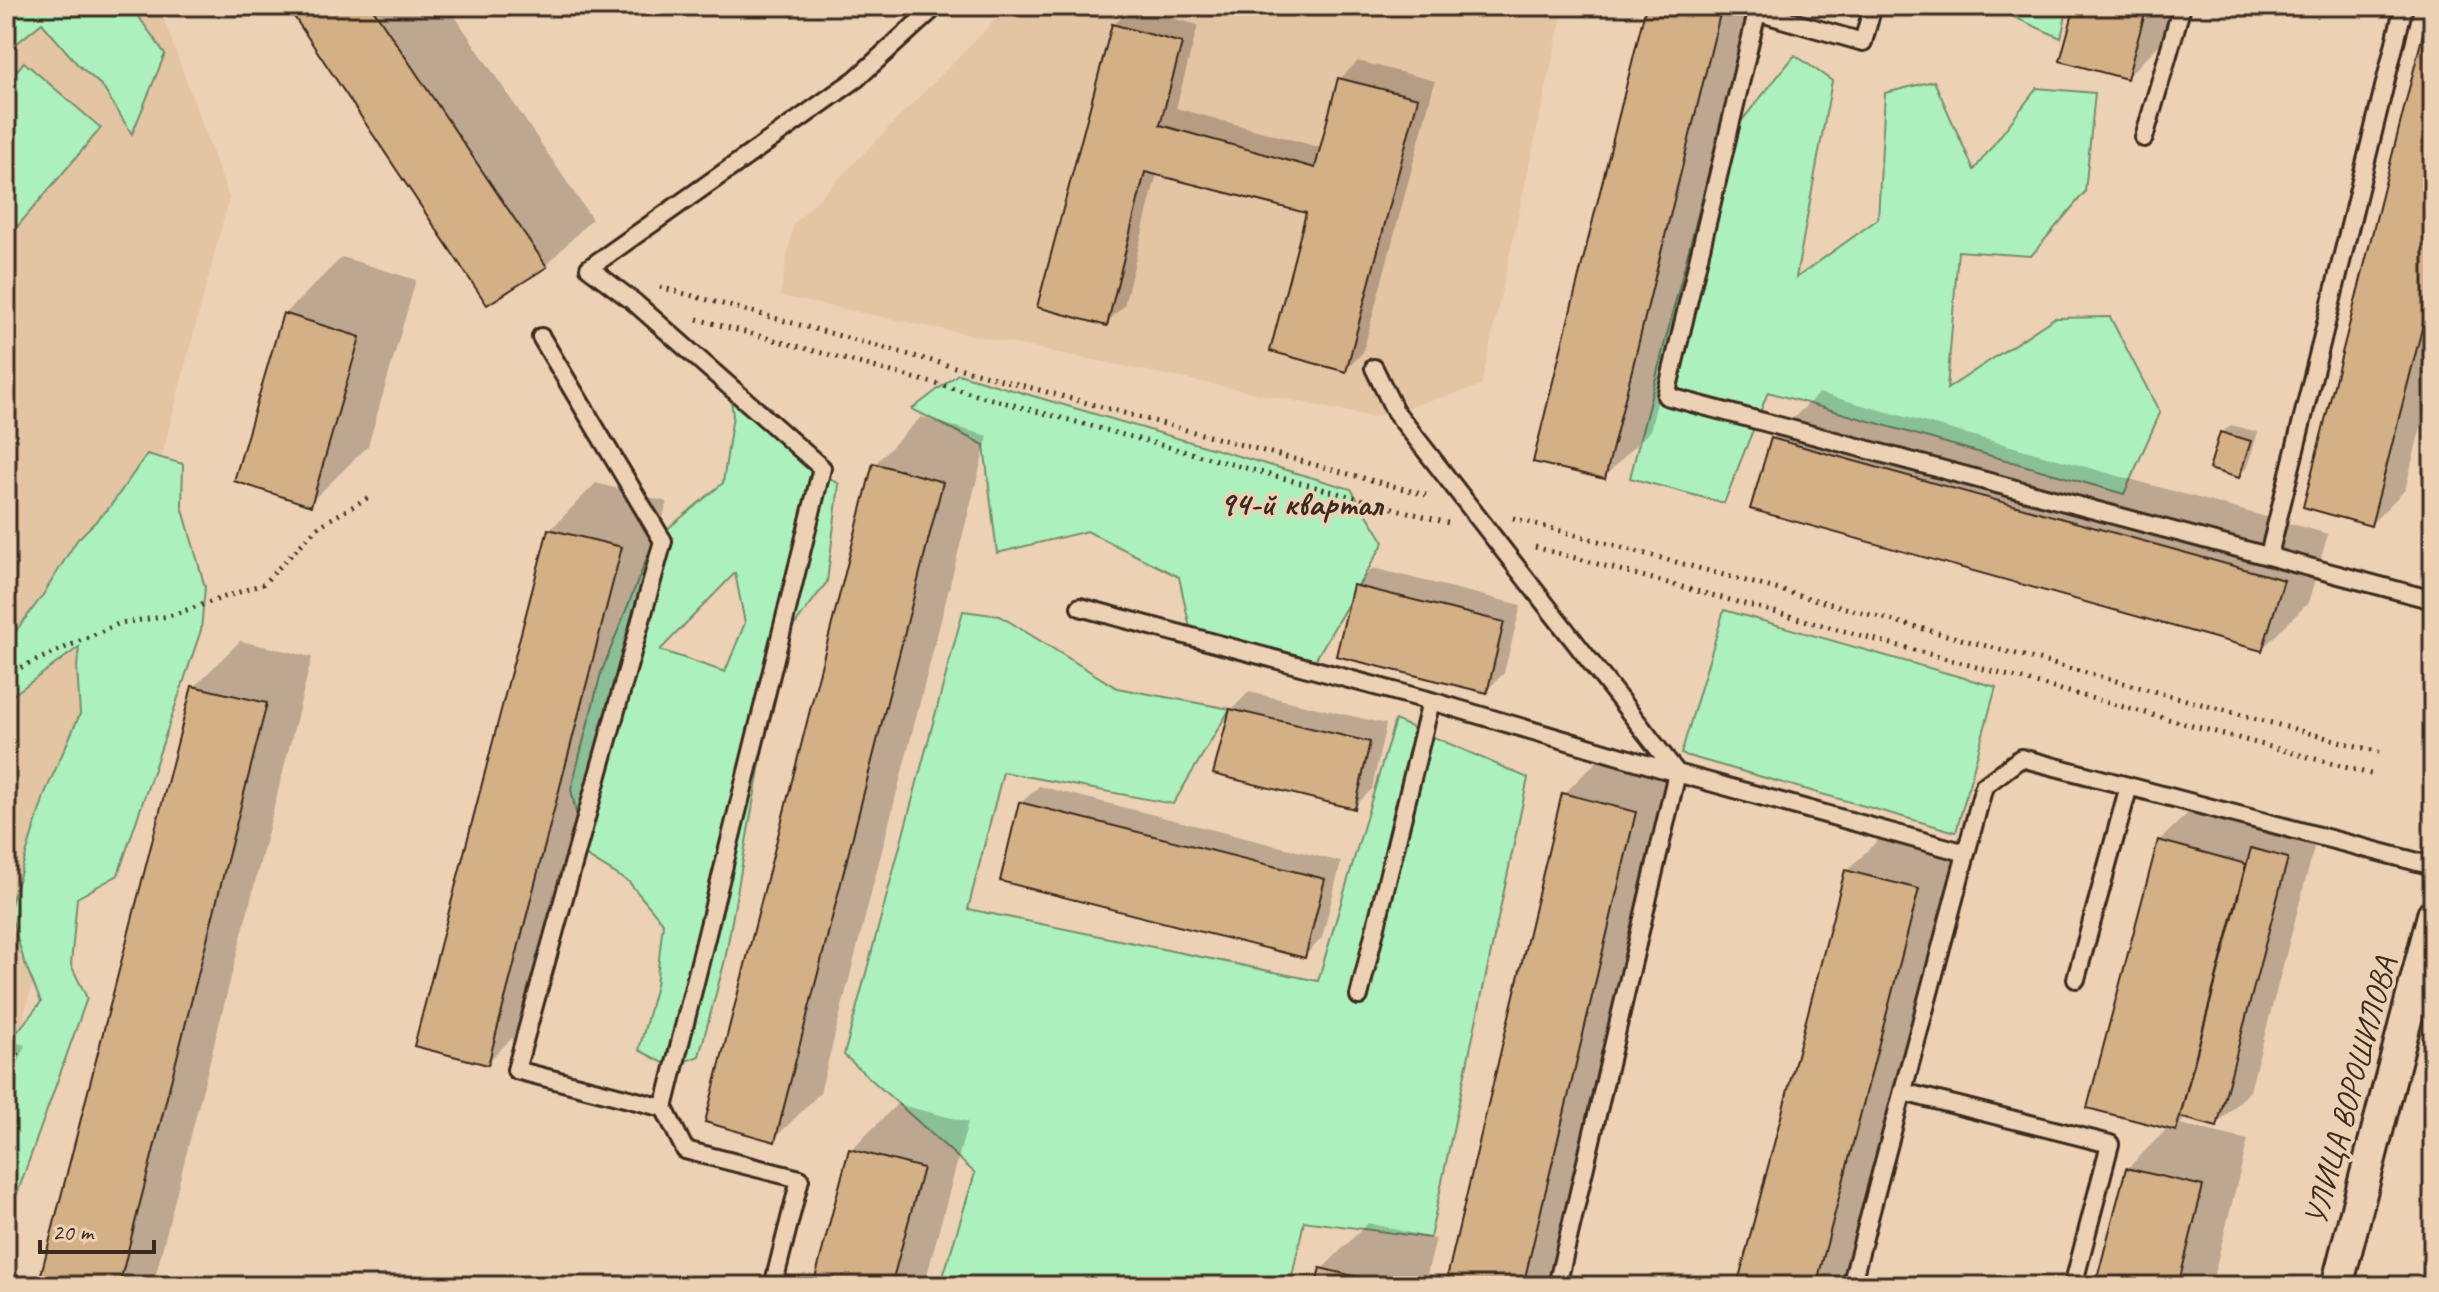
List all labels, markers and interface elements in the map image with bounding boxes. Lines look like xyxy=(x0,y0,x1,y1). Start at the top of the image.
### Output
district label: 94-й квартал xyxy=(1219,482,1385,525)
street label: УЛИЦА ВОРОШИЛОВА xyxy=(2295,952,2406,1229)
scale bar xyxy=(40,1204,154,1254)
text: 20 m xyxy=(52,1217,95,1247)

